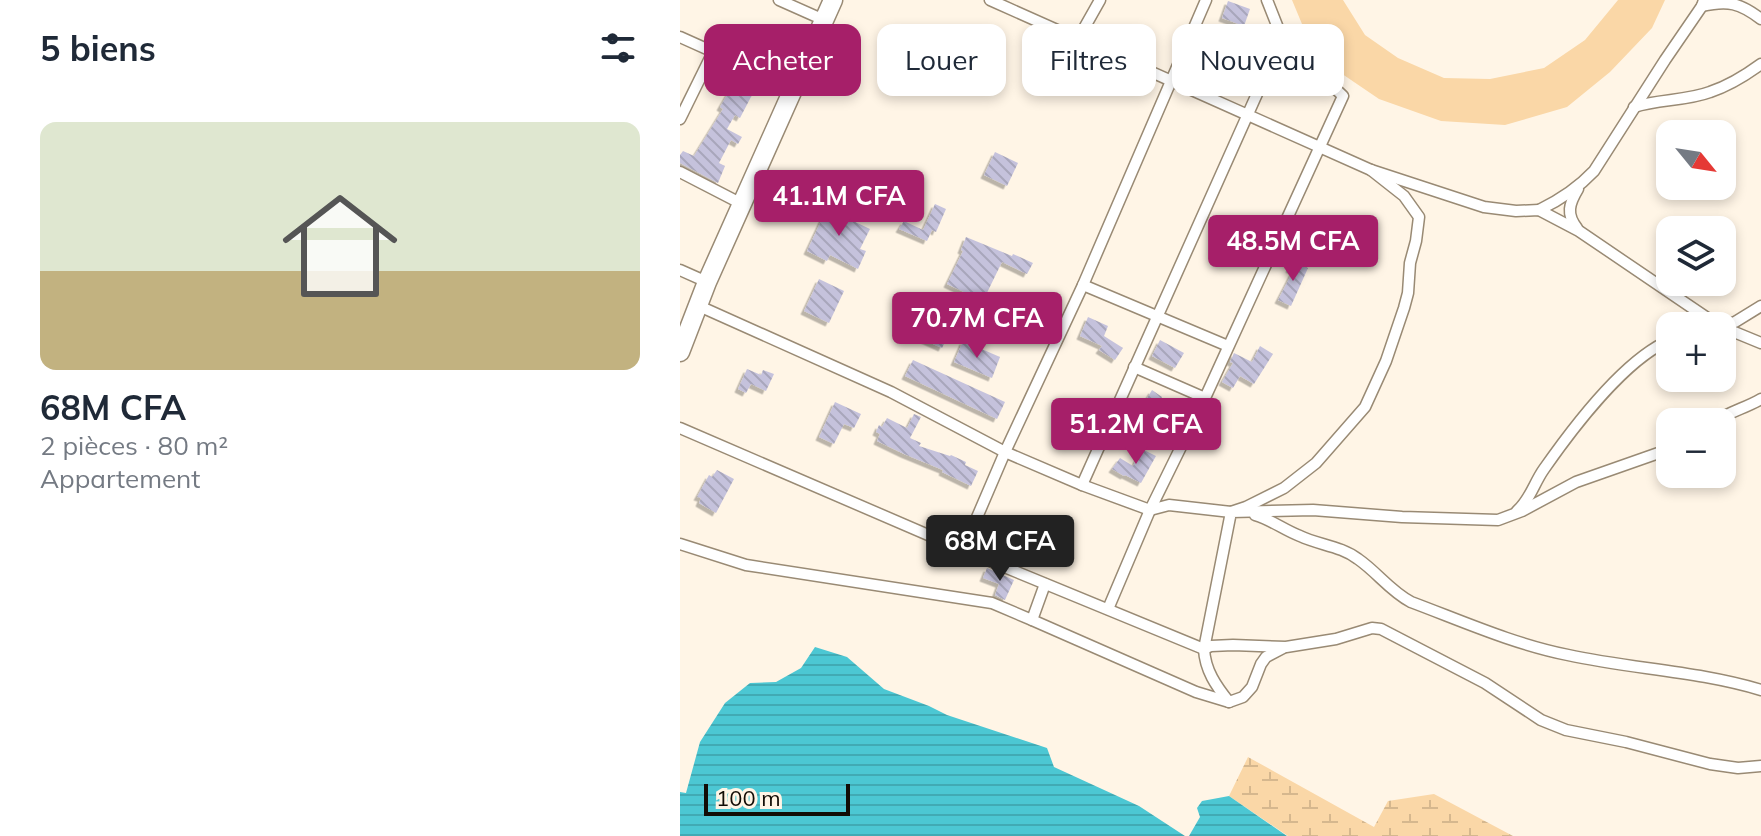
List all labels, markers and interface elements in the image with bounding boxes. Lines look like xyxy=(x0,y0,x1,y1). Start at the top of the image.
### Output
chip: Acheter xyxy=(704,24,861,96)
chip: Louer xyxy=(877,24,1006,96)
chip: Filtres xyxy=(1022,24,1156,96)
chip: Nouveau xyxy=(1172,24,1344,96)
icon: filters xyxy=(596,26,640,70)
text: 5 biens xyxy=(40,27,156,70)
north arrow xyxy=(1656,120,1736,200)
map controls xyxy=(1656,120,1736,488)
pin: 41.1M CFA xyxy=(747,170,931,238)
icon: home xyxy=(268,174,412,318)
text: 41.1M CFA xyxy=(772,179,906,212)
pin: 48.5M CFA xyxy=(1201,215,1385,283)
button: layers xyxy=(1656,216,1736,296)
text: 48.5M CFA xyxy=(1226,224,1360,257)
pin: 70.7M CFA xyxy=(885,292,1069,360)
text: 70.7M CFA xyxy=(910,301,1044,334)
button: + xyxy=(1656,312,1736,392)
text: 68M CFA xyxy=(40,386,186,429)
pin: 51.2M CFA xyxy=(1044,398,1228,466)
text: 51.2M CFA xyxy=(1069,407,1203,440)
button: − xyxy=(1656,408,1736,488)
text: 2 pièces · 80 m² xyxy=(40,429,228,462)
text: Appartement xyxy=(40,462,200,495)
pin: 68M CFA xyxy=(926,515,1074,583)
text: 68M CFA xyxy=(944,524,1056,557)
scale bar xyxy=(704,780,850,816)
text: 100 m xyxy=(716,784,781,812)

